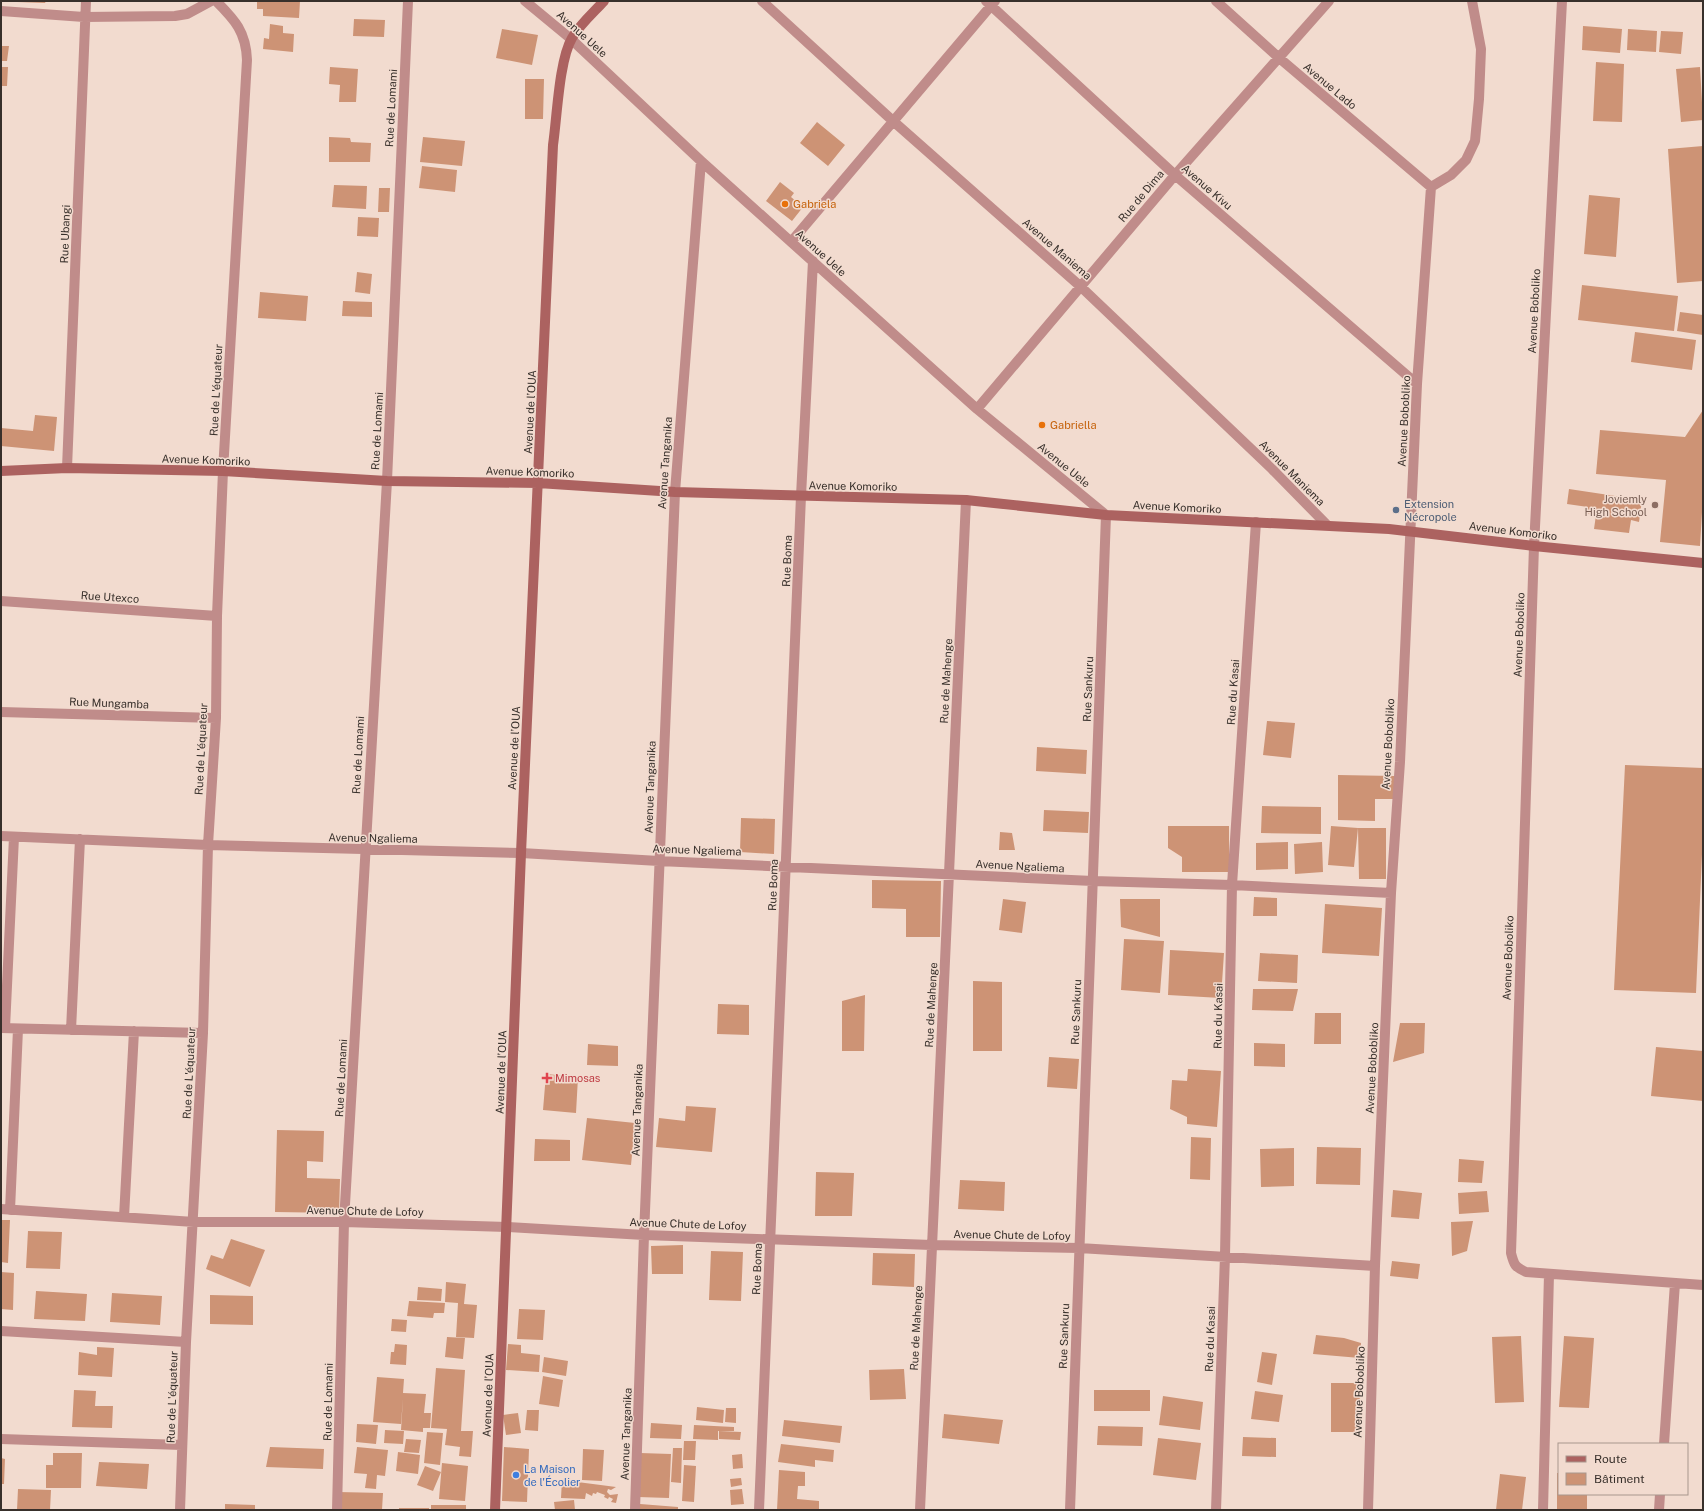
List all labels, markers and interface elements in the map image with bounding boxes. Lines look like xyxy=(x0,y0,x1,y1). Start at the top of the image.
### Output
street label: Avenue Uele xyxy=(554,8,610,60)
street label: Avenue Lado xyxy=(1301,60,1359,112)
street label: Rue de Lomami xyxy=(383,69,399,147)
street label: Avenue Kivu xyxy=(1179,162,1235,212)
street label: Rue de Dima xyxy=(1116,168,1166,224)
place label: Gabriela xyxy=(793,198,836,210)
marker: Gabriela xyxy=(780,199,790,209)
street label: Rue Ubangi xyxy=(58,204,72,264)
street label: Avenue Maniema xyxy=(1020,216,1094,282)
street label: Avenue Uele xyxy=(793,227,849,279)
street label: Avenue Boboliko xyxy=(1526,268,1542,354)
street label: Rue de L'équateur xyxy=(208,344,224,436)
street label: Avenue de l’OUA xyxy=(522,369,538,454)
street label: Avenue Bobobliko xyxy=(1396,375,1412,467)
street label: Rue de Lomami xyxy=(369,392,385,470)
street label: Avenue Tanganika xyxy=(656,416,674,510)
place label: Gabriella xyxy=(1050,419,1097,431)
marker: Gabriella xyxy=(1037,420,1047,430)
street label: Avenue Maniema xyxy=(1257,438,1327,508)
street label: Avenue Uele xyxy=(1036,440,1092,490)
street label: Avenue Komoriko xyxy=(161,452,251,468)
street label: Avenue Komoriko xyxy=(485,464,575,480)
street label: Avenue Komoriko xyxy=(809,479,897,493)
place label: Joviemly High School xyxy=(1585,493,1647,518)
place label: Extension Nécropole xyxy=(1404,498,1457,523)
street label: Avenue Komoriko xyxy=(1132,499,1222,515)
marker: Joviemly High School xyxy=(1650,500,1660,510)
marker: Extension Nécropole xyxy=(1391,505,1401,515)
street label: Avenue Komoriko xyxy=(1468,520,1558,542)
street label: Rue Boma xyxy=(780,535,794,587)
street label: Rue Utexco xyxy=(80,589,140,605)
street label: Avenue Boboliko xyxy=(1512,592,1526,678)
street label: Rue de Mahenge xyxy=(938,638,954,724)
street label: Rue Sankuru xyxy=(1081,656,1095,722)
street label: Rue du Kasai xyxy=(1225,659,1241,725)
street label: Rue Mungamba xyxy=(69,696,149,710)
street label: Avenue Bobobliko xyxy=(1380,698,1396,790)
street label: Rue de L'équateur xyxy=(193,703,209,795)
street label: Avenue de l’OUA xyxy=(506,705,522,790)
street label: Rue de Lomami xyxy=(350,716,366,794)
street label: Avenue Tanganika xyxy=(642,740,658,834)
street label: Avenue Ngaliema xyxy=(328,831,418,845)
street label: Avenue Ngaliema xyxy=(652,842,742,858)
street label: Avenue Ngaliema xyxy=(975,858,1065,874)
street label: Rue Boma xyxy=(766,859,780,911)
street label: Avenue Boboliko xyxy=(1501,915,1515,1001)
street label: Rue de Mahenge xyxy=(923,962,939,1048)
street label: Rue Sankuru xyxy=(1069,979,1083,1045)
street label: Rue du Kasai xyxy=(1211,983,1225,1049)
street label: Avenue Bobobliko xyxy=(1364,1022,1380,1114)
street label: Rue de L'équateur xyxy=(181,1027,197,1119)
street label: Avenue de l’OUA xyxy=(494,1030,508,1114)
street label: Rue de Lomami xyxy=(333,1039,349,1117)
street label: Avenue Tanganika xyxy=(629,1063,645,1157)
place label: Mimosas xyxy=(555,1072,601,1084)
marker: Mimosas xyxy=(542,1073,552,1083)
street label: Avenue Chute de Lofoy xyxy=(306,1204,424,1218)
street label: Avenue Chute de Lofoy xyxy=(629,1216,747,1232)
street label: Avenue Chute de Lofoy xyxy=(953,1228,1071,1242)
street label: Rue Boma xyxy=(750,1243,764,1295)
street label: Rue de Mahenge xyxy=(908,1285,924,1371)
street label: Rue Sankuru xyxy=(1057,1303,1071,1369)
street label: Rue du Kasai xyxy=(1203,1306,1217,1372)
street label: Avenue Bobobliko xyxy=(1351,1346,1367,1438)
street label: Rue de L'équateur xyxy=(164,1351,180,1443)
street label: Avenue de l’OUA xyxy=(481,1353,495,1437)
street label: Rue de Lomami xyxy=(321,1363,335,1441)
street label: Avenue Tanganika xyxy=(618,1387,634,1481)
legend xyxy=(1558,1443,1688,1495)
text: Route xyxy=(1594,1452,1627,1466)
place label: La Maison de l'Écolier xyxy=(524,1463,580,1488)
marker: La Maison de l'Écolier xyxy=(511,1470,521,1480)
text: Bâtiment xyxy=(1594,1472,1645,1486)

